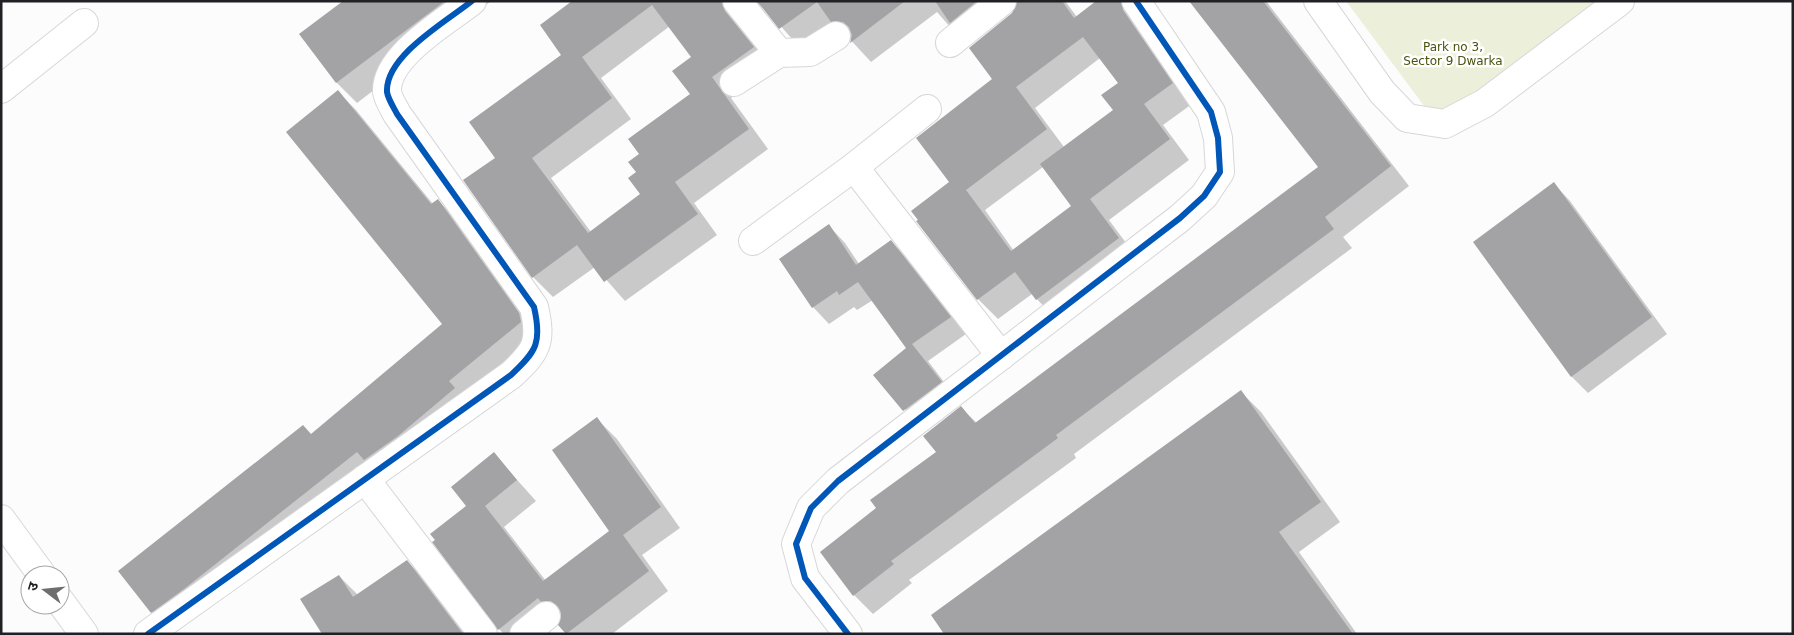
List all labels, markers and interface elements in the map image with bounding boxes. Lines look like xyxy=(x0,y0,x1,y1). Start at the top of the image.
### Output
park label: Park no 3, Sector 9 Dwarka xyxy=(1403,40,1503,68)
north arrow xyxy=(20,565,70,615)
text: उ xyxy=(24,580,42,593)

